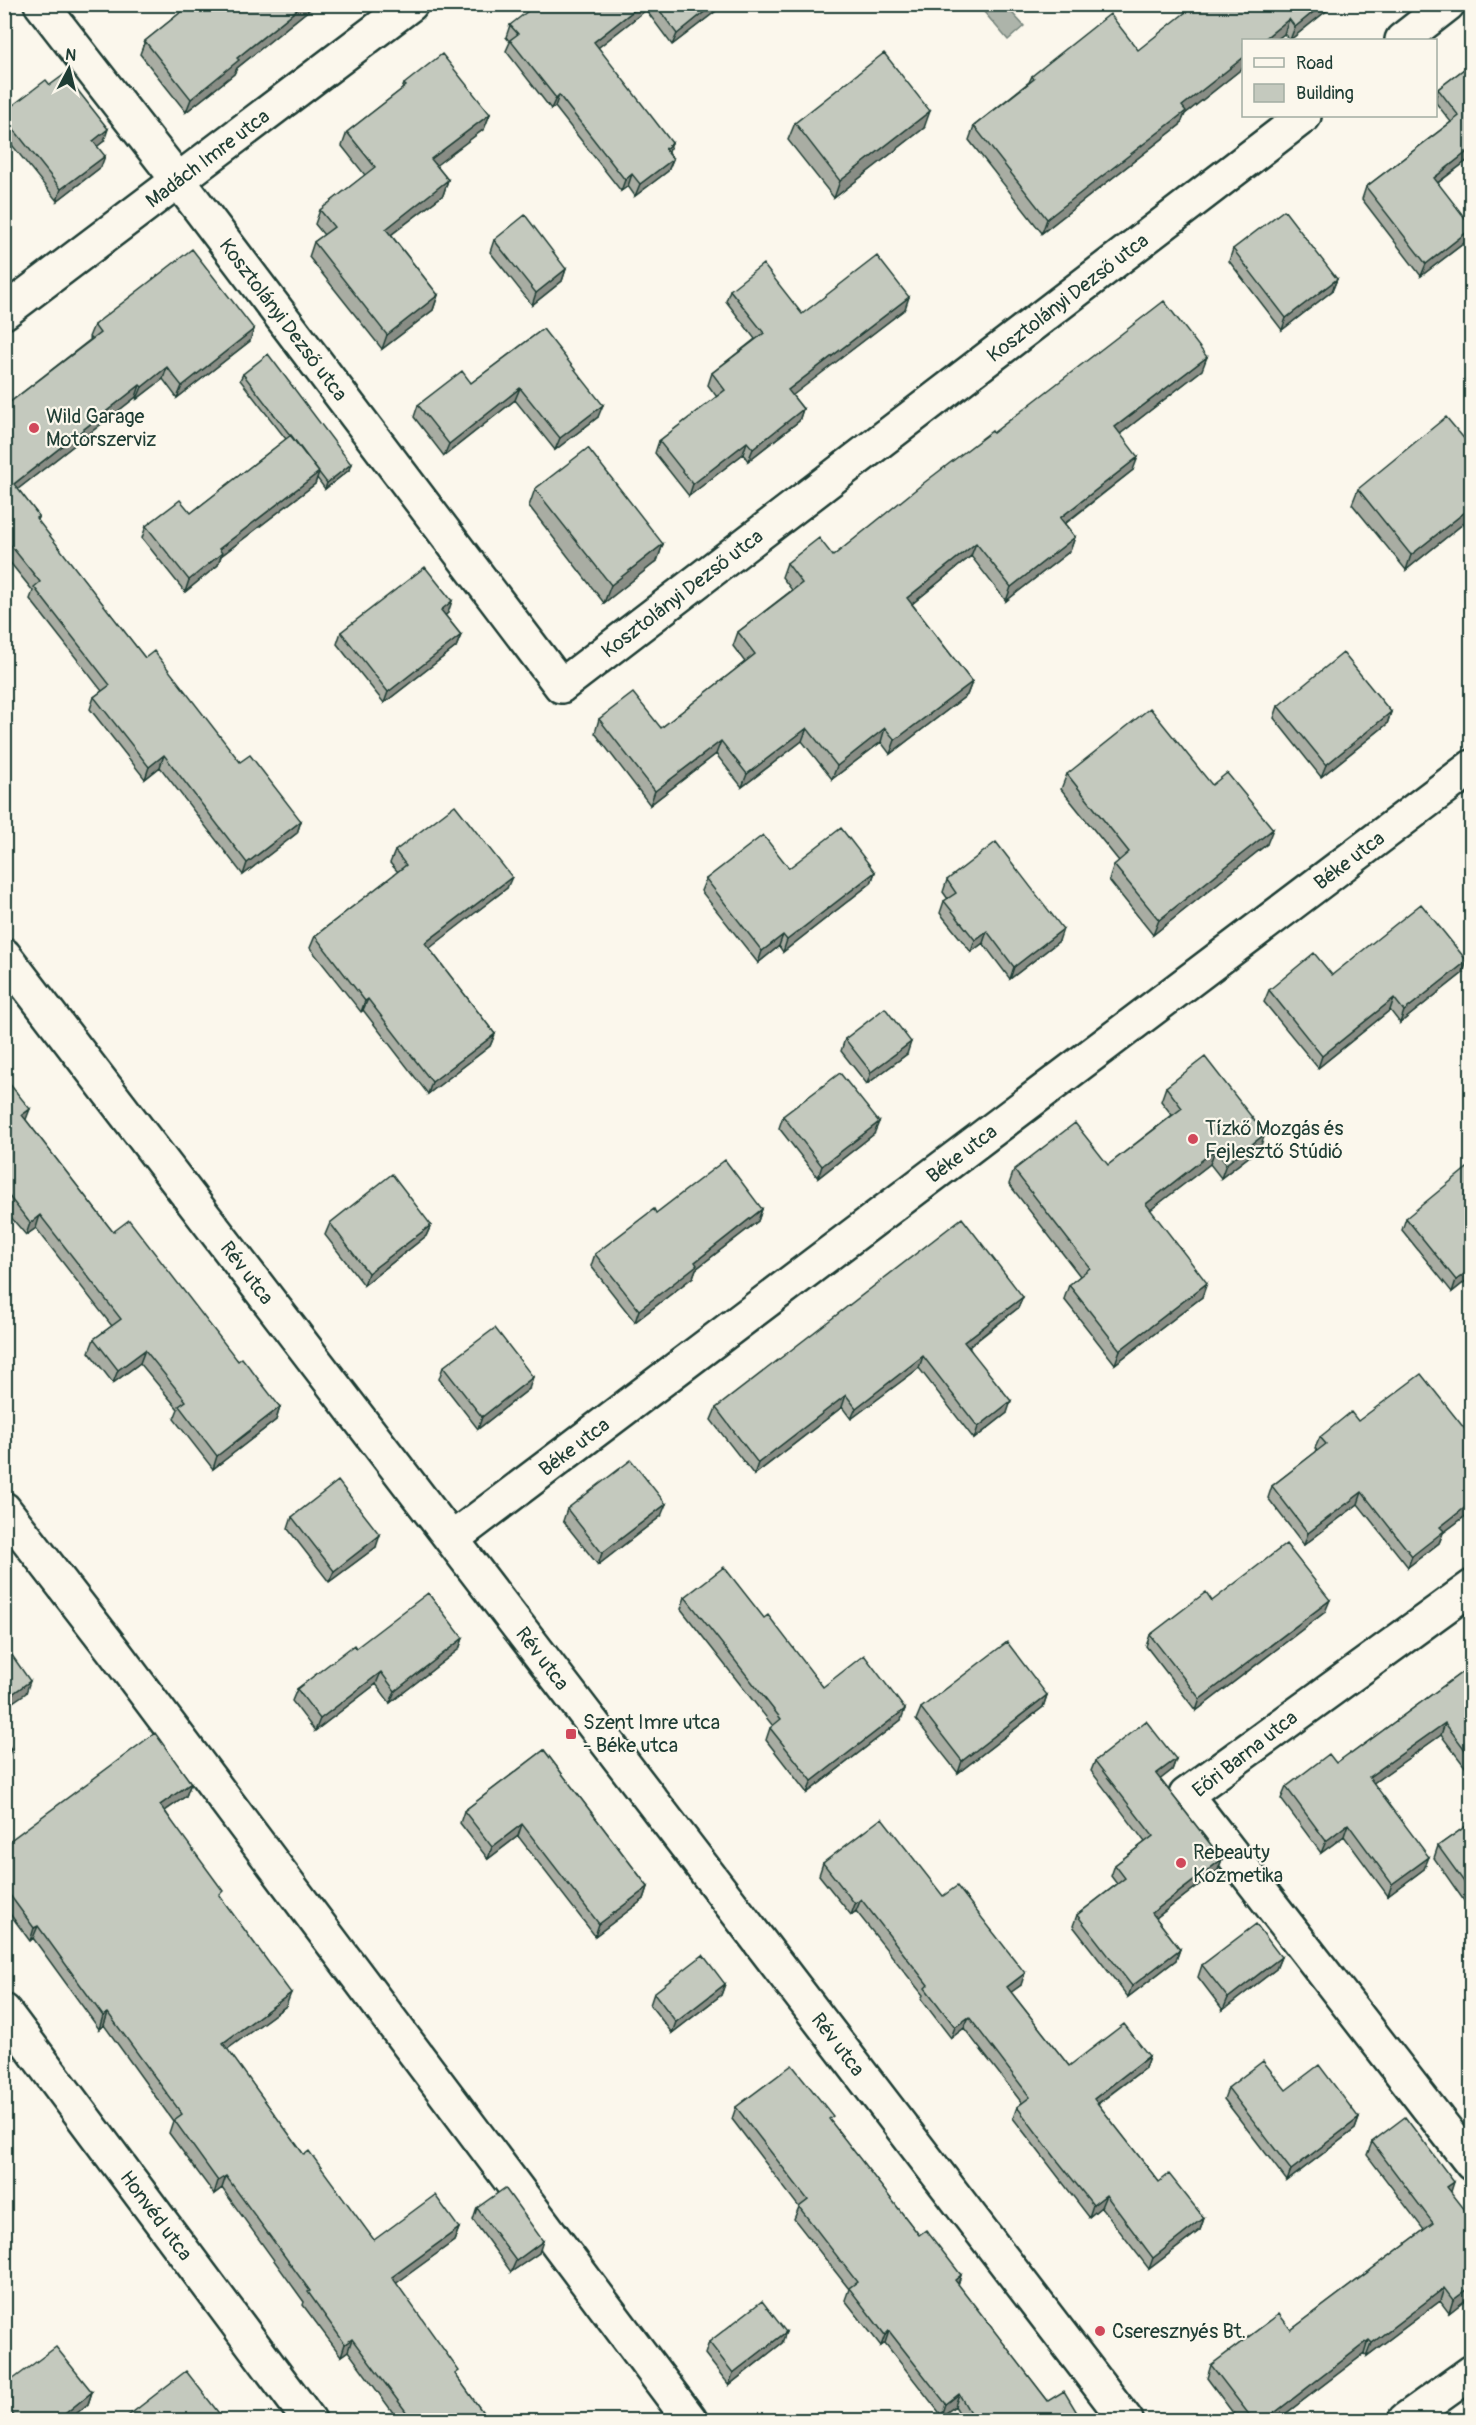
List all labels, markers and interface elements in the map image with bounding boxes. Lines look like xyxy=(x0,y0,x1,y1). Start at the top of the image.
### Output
north arrow xyxy=(39,39,99,99)
legend xyxy=(1242,39,1437,117)
text: N xyxy=(64,45,77,66)
text: Road xyxy=(1296,52,1333,75)
text: Building xyxy=(1296,82,1354,105)
street label: Madách Imre utca xyxy=(140,103,274,213)
street label: Kosztolányi Dezső utca xyxy=(982,228,1153,367)
street label: Kosztolányi Dezső utca xyxy=(214,233,353,406)
place label: Wild Garage Motorszerviz xyxy=(46,404,156,452)
marker: Wild Garage Motorszerviz xyxy=(27,421,41,435)
street label: Kosztolányi Dezső utca xyxy=(596,523,768,663)
street label: Béke utca xyxy=(1309,825,1389,895)
place label: Tízkő Mozgás és Fejlesztő Stúdió xyxy=(1205,1116,1344,1164)
street label: Béke utca xyxy=(921,1119,1002,1188)
marker: Tízkő Mozgás és Fejlesztő Stúdió xyxy=(1186,1132,1200,1146)
street label: Rév utca xyxy=(215,1236,279,1309)
street label: Béke utca xyxy=(534,1412,614,1481)
street label: Rév utca xyxy=(511,1622,575,1695)
street label: Eőri Barna utca xyxy=(1187,1705,1303,1803)
place label: Szent Imre utca - Béke utca xyxy=(583,1710,720,1758)
marker: Szent Imre utca - Béke utca xyxy=(564,1727,578,1741)
place label: Rebeauty Kozmetika xyxy=(1193,1840,1283,1888)
marker: Rebeauty Kozmetika xyxy=(1174,1856,1188,1870)
street label: Rév utca xyxy=(806,2008,870,2081)
street label: Honvéd utca xyxy=(115,2165,198,2265)
place label: Cseresznyés Bt. xyxy=(1112,2319,1246,2344)
marker: Cseresznyés Bt. xyxy=(1093,2324,1107,2338)

